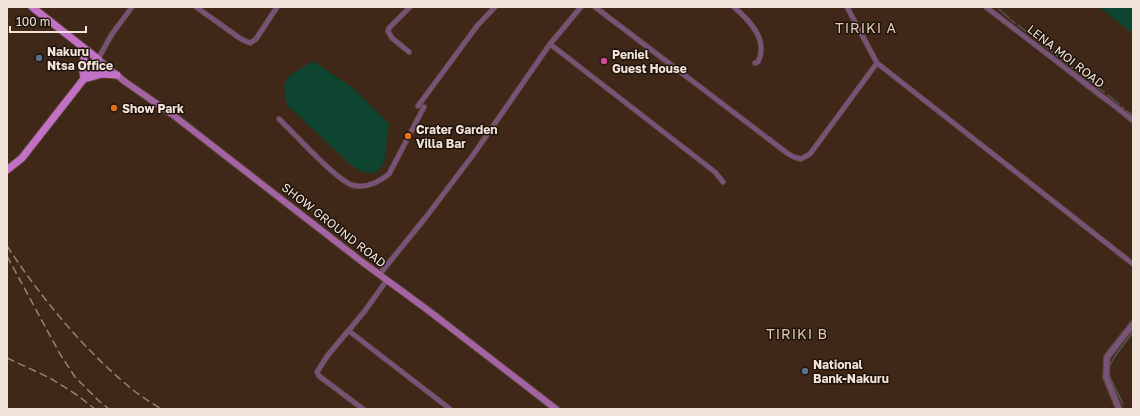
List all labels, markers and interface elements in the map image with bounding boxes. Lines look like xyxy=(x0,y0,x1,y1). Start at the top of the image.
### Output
scale bar xyxy=(10,8,86,34)
text: 100 m xyxy=(16,14,50,29)
district label: TIRIKI A xyxy=(835,19,897,36)
street label: LENA MOI ROAD xyxy=(1025,21,1107,91)
place label: Nakuru Ntsa Office xyxy=(47,44,113,73)
place label: Peniel Guest House xyxy=(612,47,687,76)
marker: Nakuru Ntsa Office xyxy=(34,53,44,63)
marker: Peniel Guest House xyxy=(599,56,609,66)
place label: Show Park xyxy=(122,101,184,116)
marker: Show Park xyxy=(109,103,119,113)
place label: Crater Garden Villa Bar xyxy=(416,122,498,151)
marker: Crater Garden Villa Bar xyxy=(403,131,413,141)
street label: SHOW GROUND ROAD xyxy=(279,180,389,270)
district label: TIRIKI B xyxy=(766,325,828,342)
place label: National Bank-Nakuru xyxy=(813,357,889,386)
marker: National Bank-Nakuru xyxy=(800,366,810,376)

